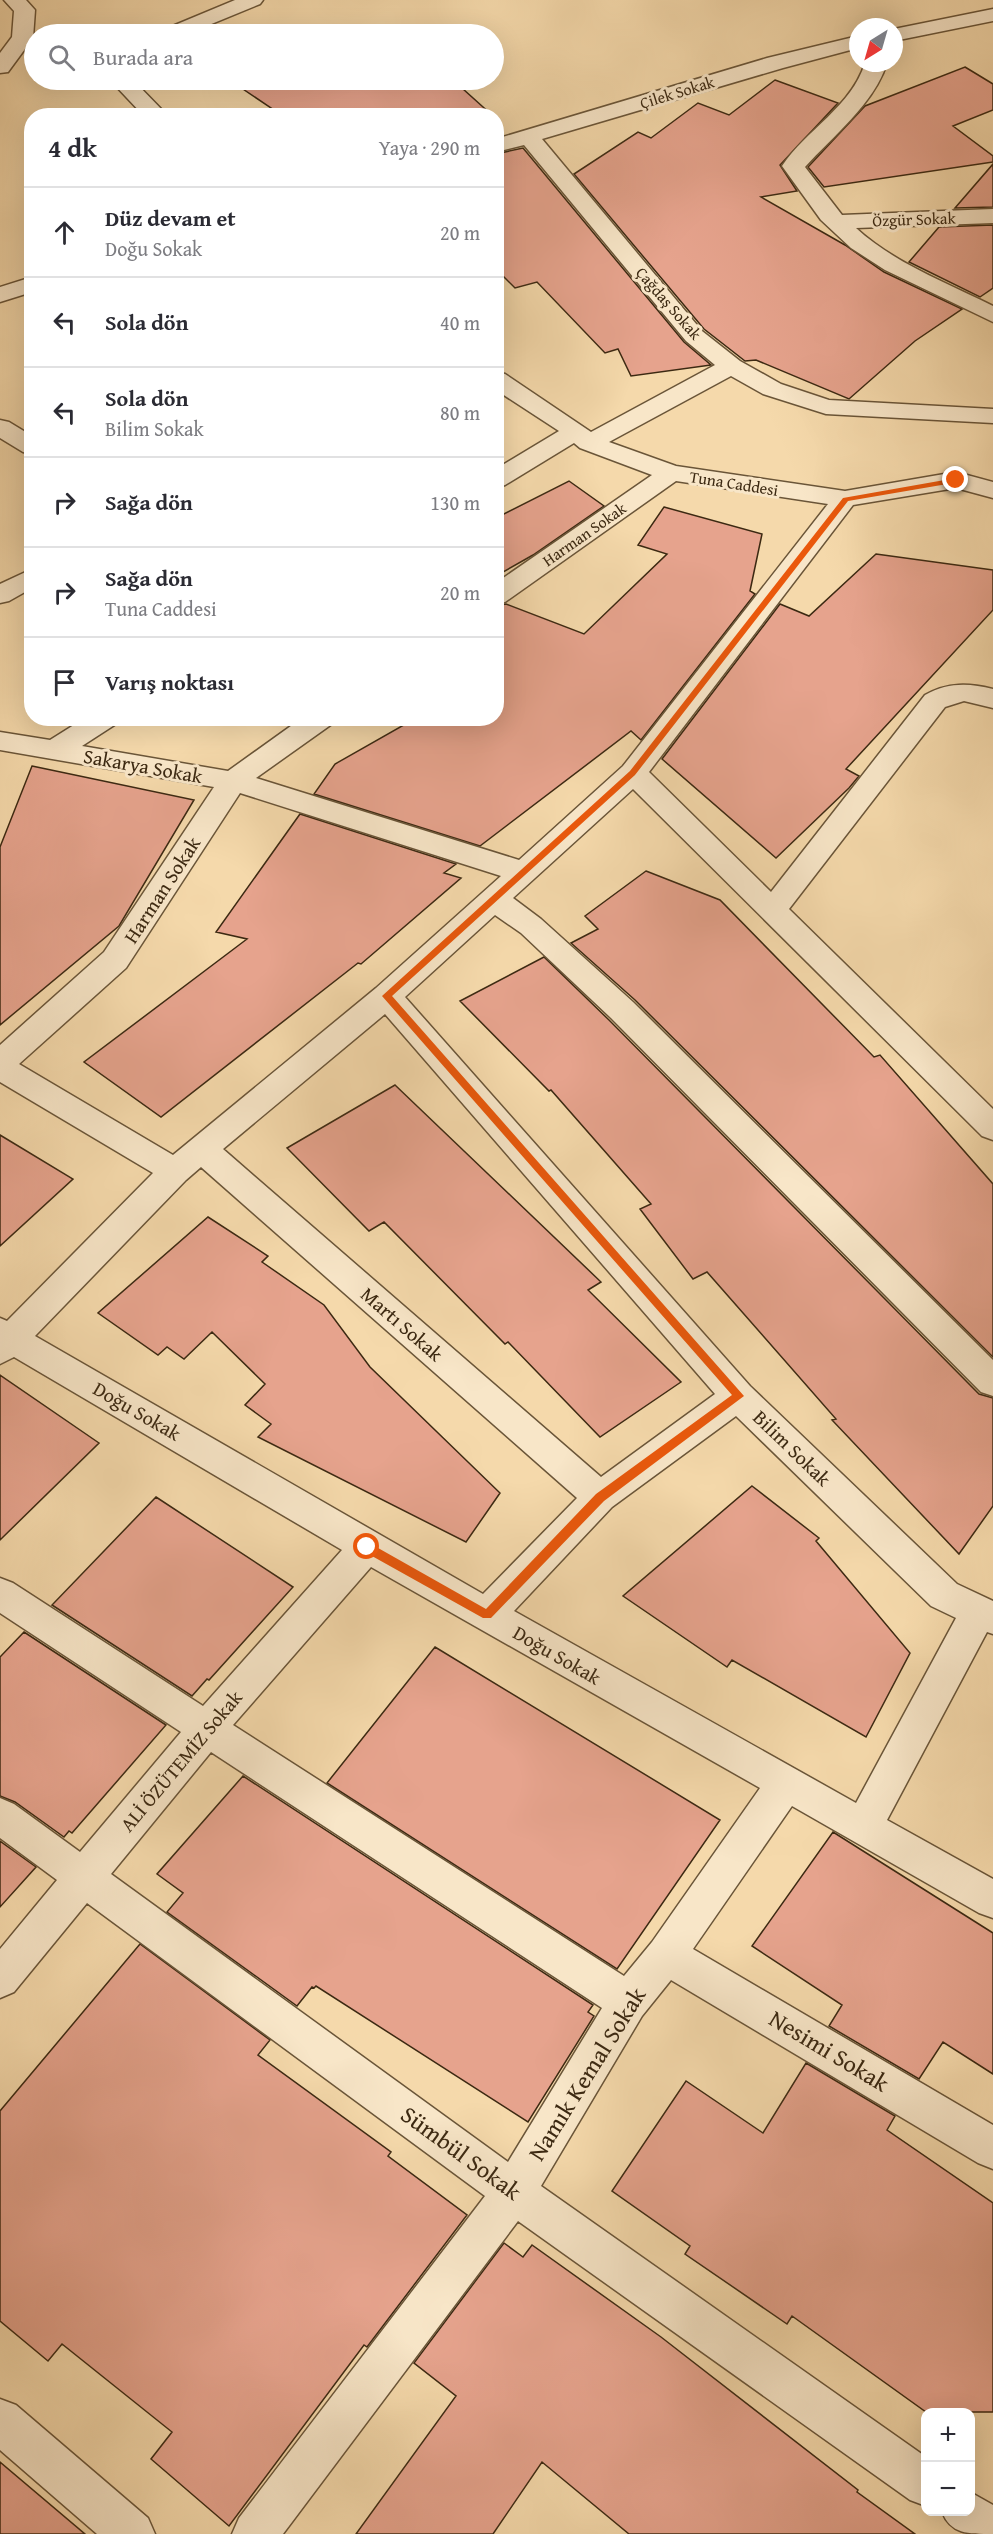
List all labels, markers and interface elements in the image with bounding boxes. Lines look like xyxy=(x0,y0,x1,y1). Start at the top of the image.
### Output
north arrow xyxy=(849,18,903,72)
search box xyxy=(24,24,504,90)
icon: search xyxy=(45,41,78,74)
text: Burada ara xyxy=(93,41,193,73)
street label: Çilek Sokak xyxy=(637,69,718,115)
text: 4 dk xyxy=(48,128,97,167)
text: Yaya · 290 m xyxy=(379,133,480,162)
text: Düz devam et xyxy=(105,202,236,234)
street label: Özgür Sokak xyxy=(872,206,957,232)
icon: ahead xyxy=(48,216,81,249)
text: 20 m xyxy=(440,218,480,247)
text: Doğu Sokak xyxy=(105,234,202,263)
street label: Çağdaş Sokak xyxy=(630,261,708,345)
icon: left xyxy=(48,306,81,339)
text: Sola dön xyxy=(105,306,189,338)
text: 40 m xyxy=(440,308,480,337)
text: Sola dön xyxy=(105,382,189,414)
icon: left xyxy=(48,396,81,429)
text: 80 m xyxy=(440,398,480,427)
text: Bilim Sokak xyxy=(105,414,204,443)
street label: Tuna Caddesi xyxy=(688,464,781,502)
route end xyxy=(942,466,968,492)
icon: right xyxy=(48,486,81,519)
text: Sağa dön xyxy=(105,486,193,518)
text: 130 m xyxy=(430,488,480,517)
street label: Harman Sokak xyxy=(537,496,632,572)
text: Sağa dön xyxy=(105,562,193,594)
icon: right xyxy=(48,576,81,609)
text: 20 m xyxy=(440,578,480,607)
text: Tuna Caddesi xyxy=(105,594,217,623)
icon: arrive xyxy=(48,666,81,699)
text: Varış noktası xyxy=(105,666,234,698)
street label: Sakarya Sokak xyxy=(81,741,206,790)
street label: Harman Sokak xyxy=(116,830,207,949)
street label: Martı Sokak xyxy=(355,1280,451,1368)
street label: Doğu Sokak xyxy=(88,1374,187,1448)
street label: Bilim Sokak xyxy=(747,1403,839,1493)
route start xyxy=(353,1533,379,1559)
street label: Doğu Sokak xyxy=(508,1618,607,1692)
street label: ALİ ÖZÜTEMİZ Sokak xyxy=(113,1683,249,1838)
street label: Namık Kemal Sokak xyxy=(519,1979,655,2167)
street label: Nesimi Sokak xyxy=(763,2001,897,2101)
street label: Sümbül Sokak xyxy=(394,2097,529,2209)
map controls xyxy=(921,2408,975,2516)
button: + xyxy=(921,2408,975,2462)
button: − xyxy=(921,2462,975,2516)

